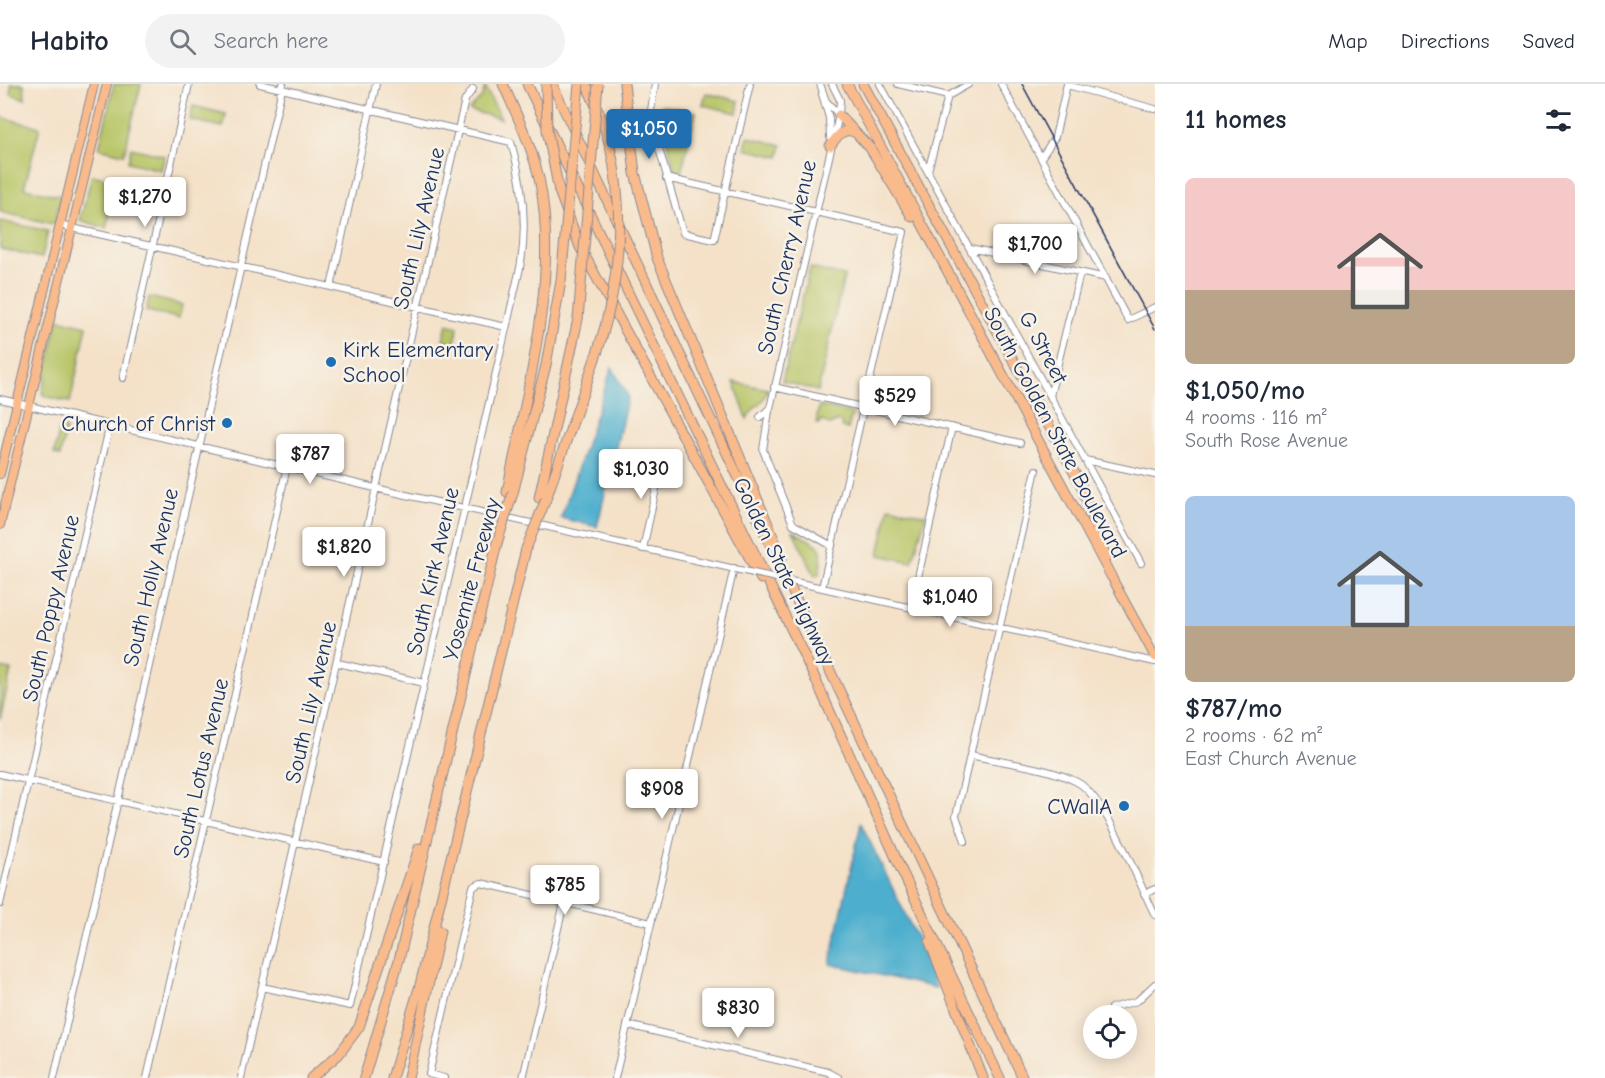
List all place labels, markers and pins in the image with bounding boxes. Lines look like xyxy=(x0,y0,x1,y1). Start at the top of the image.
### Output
pin: $1,050 xyxy=(600,109,698,160)
pin: $1,270 xyxy=(96,177,194,228)
pin: $1,700 xyxy=(986,224,1084,275)
place label: Kirk Elementary School xyxy=(343,337,493,388)
marker: Kirk Elementary School xyxy=(324,355,338,369)
pin: $529 xyxy=(859,376,931,427)
place label: Church of Christ xyxy=(61,411,216,437)
marker: Church of Christ xyxy=(220,416,234,430)
pin: $787 xyxy=(274,434,346,485)
pin: $1,030 xyxy=(592,449,690,500)
pin: $1,820 xyxy=(295,527,393,578)
pin: $1,040 xyxy=(901,577,999,628)
pin: $908 xyxy=(626,769,698,820)
place label: CWallA xyxy=(1047,794,1112,820)
marker: CWallA xyxy=(1117,799,1131,813)
pin: $785 xyxy=(529,865,601,916)
pin: $830 xyxy=(702,988,774,1039)

